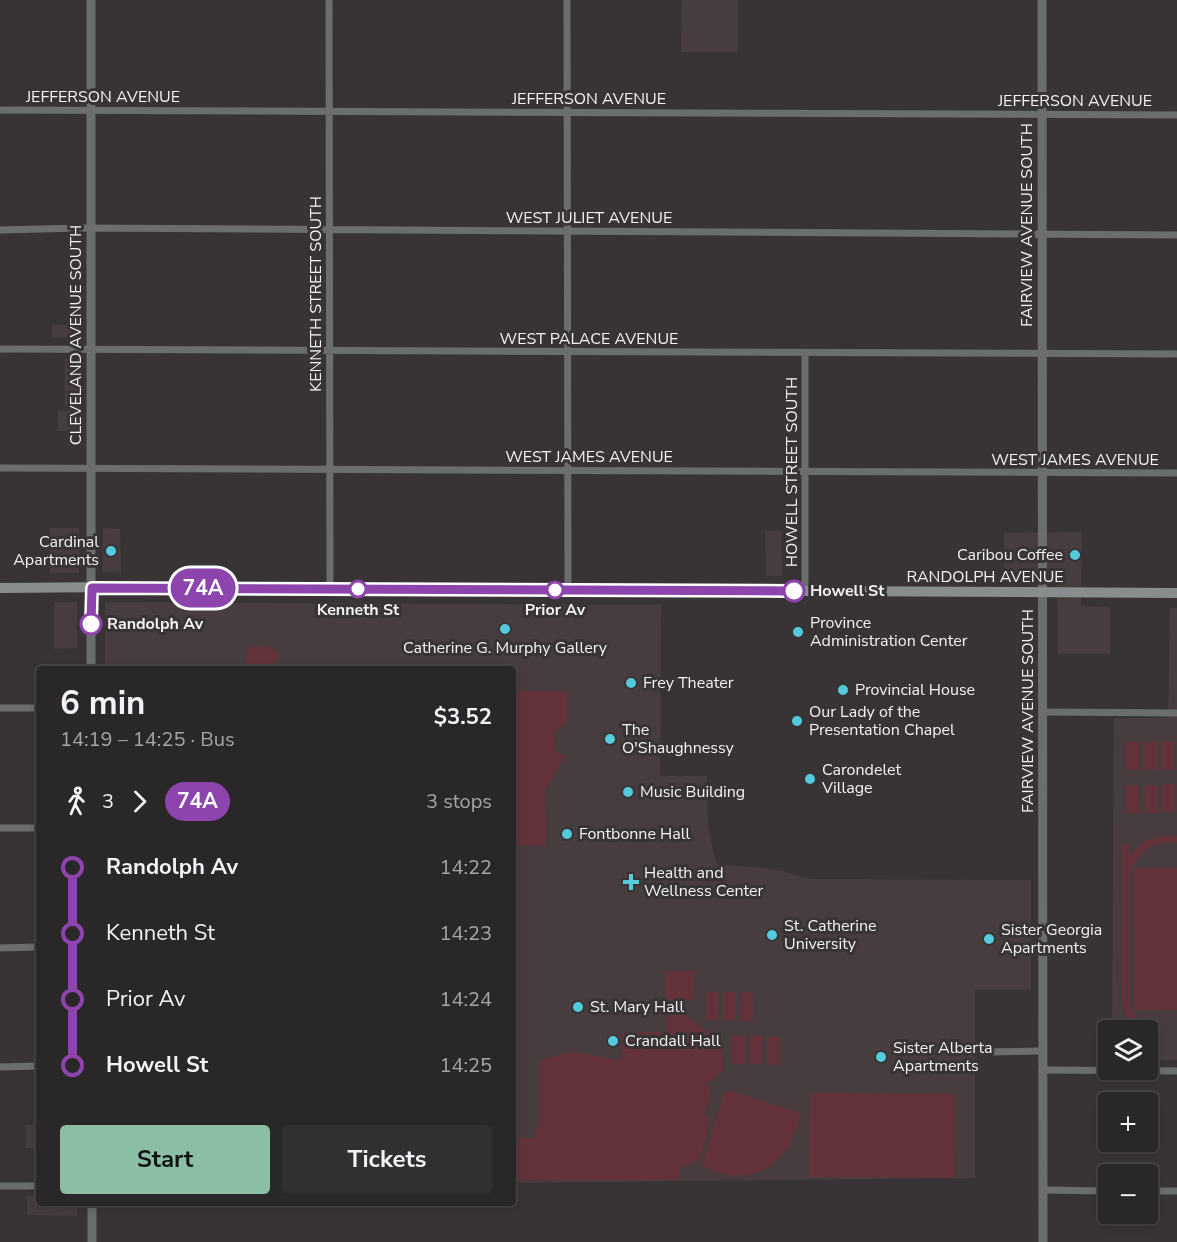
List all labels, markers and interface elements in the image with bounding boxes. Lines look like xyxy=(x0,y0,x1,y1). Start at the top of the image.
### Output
street label: JEFFERSON AVENUE xyxy=(25,86,180,108)
street label: JEFFERSON AVENUE xyxy=(511,88,666,110)
street label: JEFFERSON AVENUE xyxy=(997,90,1152,112)
street label: FAIRVIEW AVENUE SOUTH xyxy=(1016,123,1038,327)
street label: KENNETH STREET SOUTH xyxy=(305,196,327,392)
street label: WEST JULIET AVENUE xyxy=(506,207,672,229)
street label: CLEVELAND AVENUE SOUTH xyxy=(65,225,87,445)
street label: WEST PALACE AVENUE xyxy=(500,328,678,350)
street label: HOWELL STREET SOUTH xyxy=(781,377,803,567)
street label: WEST JAMES AVENUE xyxy=(505,446,673,468)
street label: WEST JAMES AVENUE xyxy=(991,449,1159,471)
place label: Cardinal Apartments xyxy=(13,531,99,571)
marker: Cardinal Apartments xyxy=(104,544,118,558)
place label: Caribou Coffee xyxy=(957,544,1063,566)
marker: Caribou Coffee xyxy=(1068,548,1082,562)
street label: RANDOLPH AVENUE xyxy=(906,566,1064,588)
line badge: 74A xyxy=(168,568,238,608)
text: 74A xyxy=(183,574,223,602)
marker: Kenneth St xyxy=(349,580,367,598)
marker: Howell St xyxy=(783,580,805,602)
place label: Howell St xyxy=(810,580,885,602)
marker: Prior Av xyxy=(546,581,564,599)
place label: Kenneth St xyxy=(317,599,400,621)
place label: Prior Av xyxy=(525,599,586,621)
street label: FAIRVIEW AVENUE SOUTH xyxy=(1017,609,1039,813)
place label: Province Administration Center xyxy=(810,612,968,652)
marker: Randolph Av xyxy=(80,613,102,635)
place label: Randolph Av xyxy=(107,613,204,635)
marker: Catherine G. Murphy Gallery xyxy=(498,622,512,636)
marker: Province Administration Center xyxy=(791,625,805,639)
place label: Catherine G. Murphy Gallery xyxy=(403,637,608,659)
place label: Frey Theater xyxy=(643,672,734,694)
marker: Frey Theater xyxy=(624,676,638,690)
place label: Provincial House xyxy=(855,679,975,701)
text: 6 min xyxy=(60,681,145,726)
marker: Provincial House xyxy=(836,683,850,697)
place label: Our Lady of the Presentation Chapel xyxy=(809,701,955,741)
text: $3.52 xyxy=(434,702,492,732)
marker: Our Lady of the Presentation Chapel xyxy=(790,714,804,728)
place label: The O'Shaughnessy xyxy=(622,719,734,759)
text: 14:19 – 14:25 · Bus xyxy=(60,726,235,753)
marker: The O'Shaughnessy xyxy=(603,732,617,746)
place label: Carondelet Village xyxy=(821,759,902,799)
marker: Carondelet Village xyxy=(803,772,817,786)
place label: Music Building xyxy=(640,781,745,803)
icon: walk xyxy=(60,785,93,818)
icon: forward xyxy=(123,785,156,818)
marker: Music Building xyxy=(621,785,635,799)
text: 74A xyxy=(177,787,218,815)
text: 3 xyxy=(102,788,114,815)
text: 3 stops xyxy=(426,788,492,815)
place label: Fontbonne Hall xyxy=(579,823,690,845)
marker: Fontbonne Hall xyxy=(560,827,574,841)
text: Randolph Av xyxy=(106,852,238,882)
text: 14:22 xyxy=(439,854,492,881)
place label: Health and Wellness Center xyxy=(644,862,764,902)
marker: Health and Wellness Center xyxy=(622,873,640,891)
place label: St. Catherine University xyxy=(784,915,877,955)
text: Kenneth St xyxy=(106,918,215,948)
place label: Sister Georgia Apartments xyxy=(1001,919,1102,959)
text: 14:23 xyxy=(439,920,492,947)
marker: St. Catherine University xyxy=(765,928,779,942)
marker: Sister Georgia Apartments xyxy=(982,932,996,946)
text: Prior Av xyxy=(106,984,185,1014)
text: 14:24 xyxy=(439,986,492,1013)
place label: St. Mary Hall xyxy=(590,996,684,1018)
marker: St. Mary Hall xyxy=(571,1000,585,1014)
map controls xyxy=(1098,1020,1158,1224)
button: layers xyxy=(1098,1020,1158,1080)
place label: Crandall Hall xyxy=(625,1030,721,1052)
marker: Crandall Hall xyxy=(606,1034,620,1048)
place label: Sister Alberta Apartments xyxy=(893,1037,993,1077)
text: Howell St xyxy=(106,1050,208,1080)
marker: Sister Alberta Apartments xyxy=(874,1050,888,1064)
text: 14:25 xyxy=(439,1052,492,1079)
button: + xyxy=(1098,1092,1158,1152)
button: Start xyxy=(60,1125,270,1194)
button: Tickets xyxy=(282,1125,492,1194)
button: − xyxy=(1098,1164,1158,1224)

